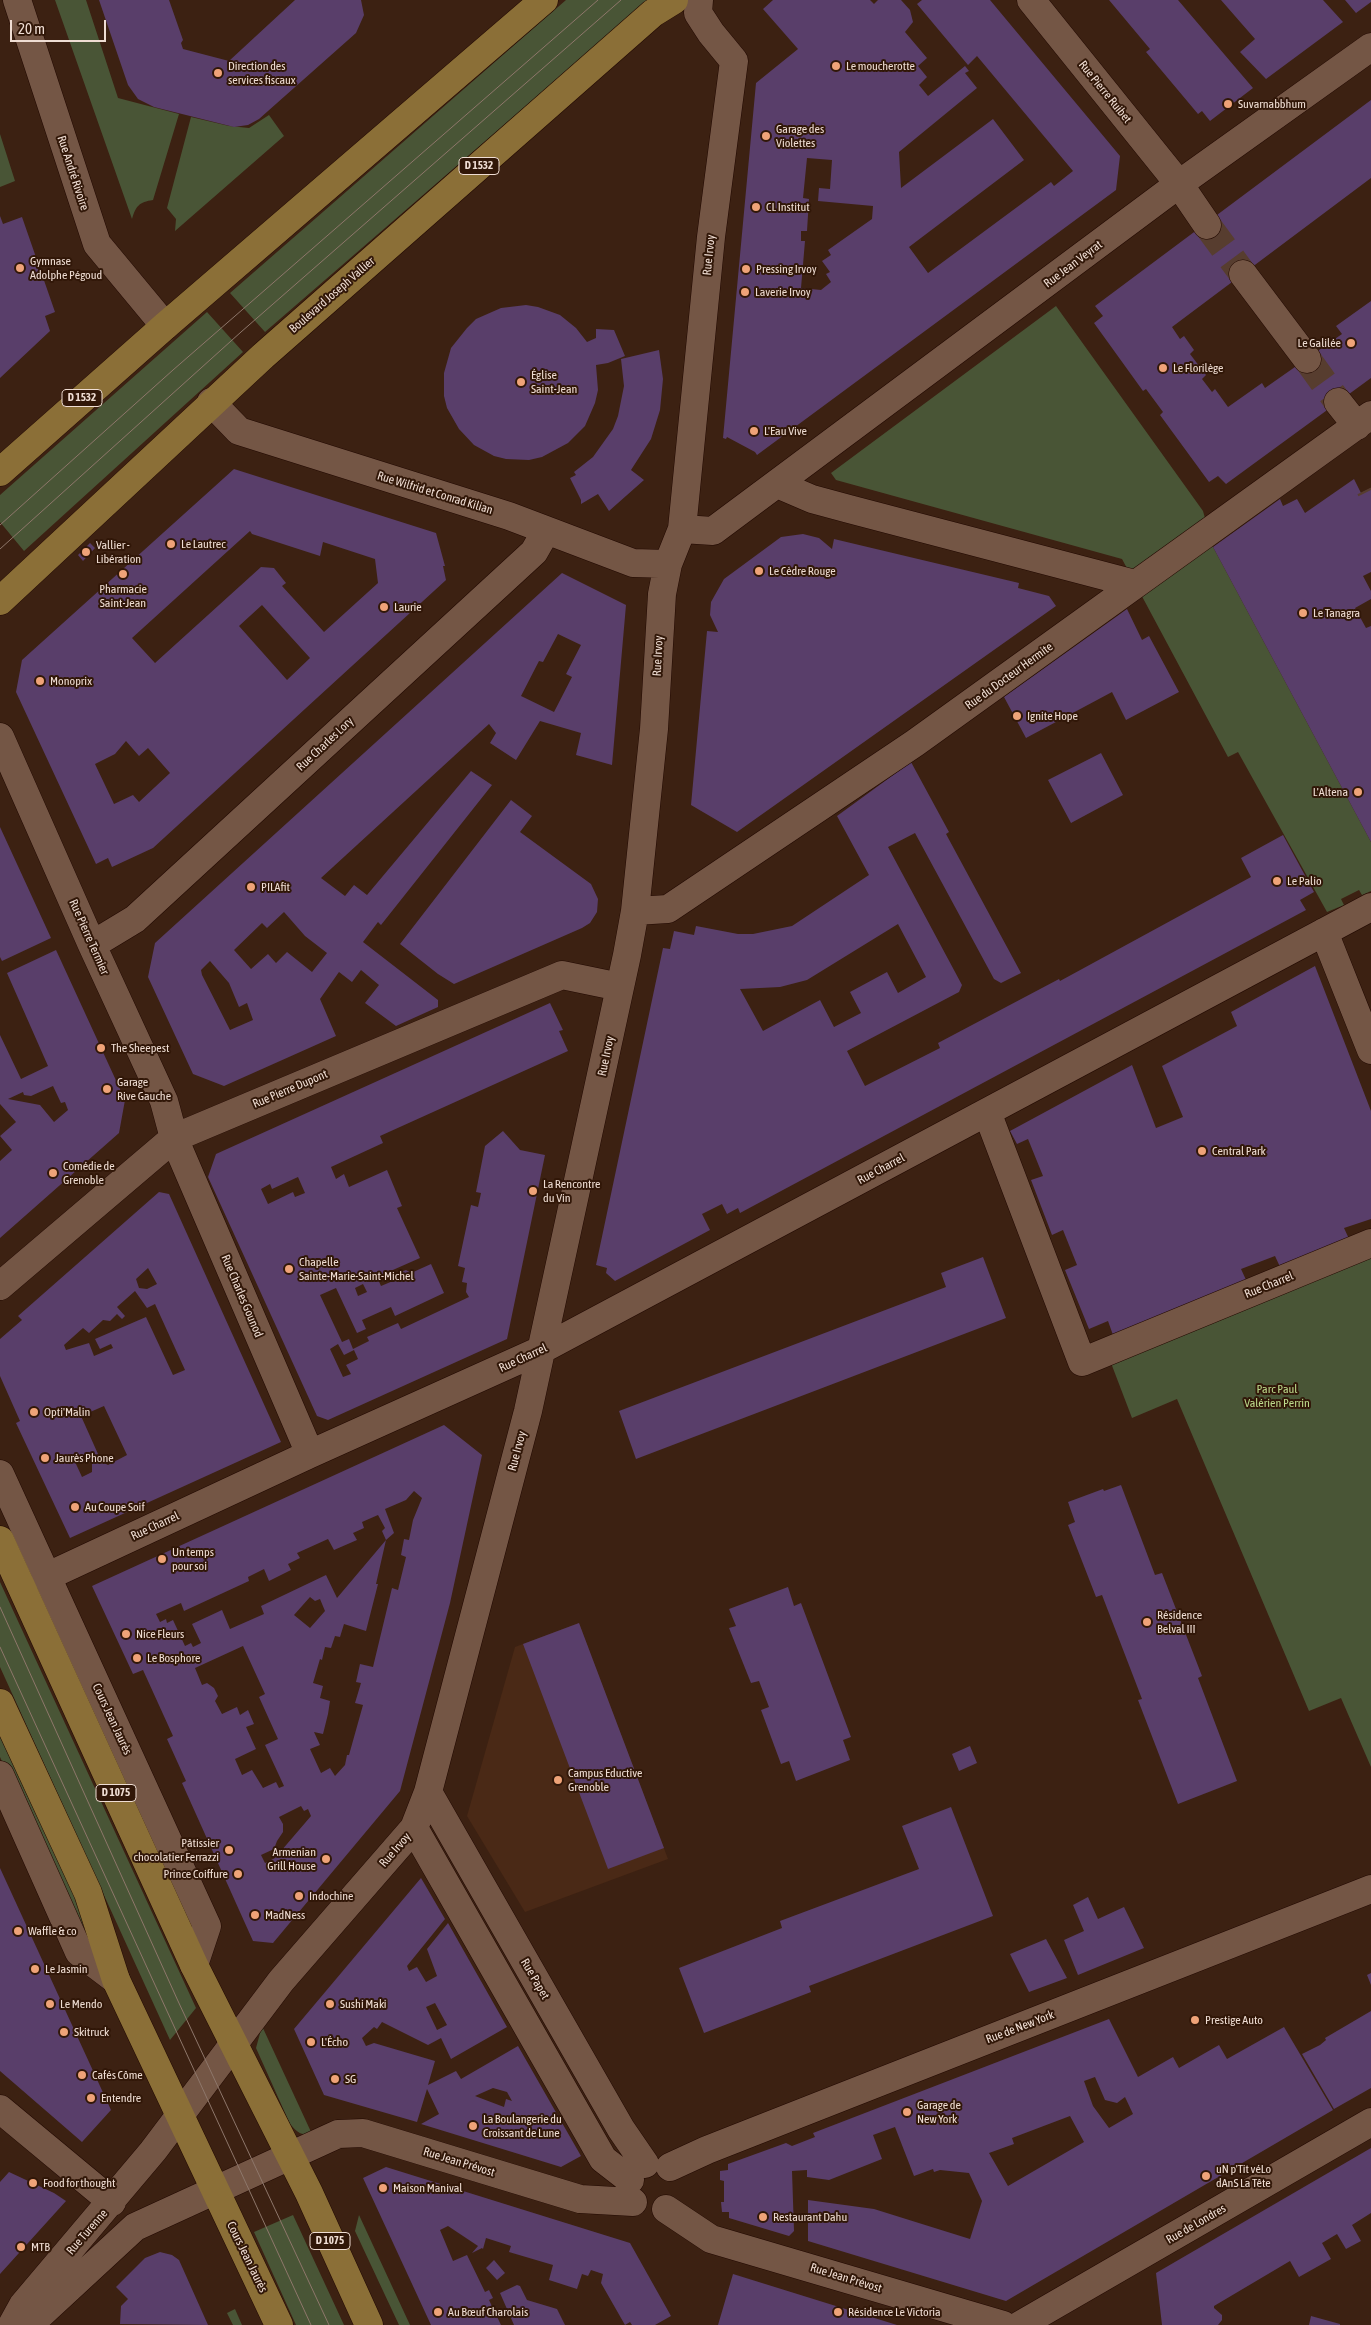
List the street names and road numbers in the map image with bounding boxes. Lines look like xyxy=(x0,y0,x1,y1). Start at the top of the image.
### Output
street label: Rue Pierre Ruibet xyxy=(1075,58,1135,126)
street label: Rue André Rivoire xyxy=(54,134,92,212)
road number: D 1532 xyxy=(459,158,499,175)
street label: Rue Irvoy xyxy=(700,234,718,276)
street label: Rue Jean Veyrat xyxy=(1041,237,1105,291)
street label: Boulevard Joseph Vallier xyxy=(286,254,378,336)
road number: D 1532 xyxy=(62,389,102,406)
street label: Rue Wilfrid et Conrad Kilian xyxy=(375,469,495,517)
street label: Rue Irvoy xyxy=(650,635,666,677)
street label: Rue du Docteur Hermite xyxy=(962,639,1056,713)
street label: Rue Charles Lory xyxy=(294,714,356,774)
street label: Rue Pierre Termier xyxy=(66,897,112,977)
street label: Rue Irvoy xyxy=(595,1035,617,1077)
street label: Rue Pierre Dupont xyxy=(250,1067,330,1111)
street label: Rue Charrel xyxy=(855,1151,907,1187)
street label: Rue Charles Gounod xyxy=(218,1252,266,1340)
street label: Rue Charrel xyxy=(1242,1269,1296,1301)
street label: Rue Charrel xyxy=(497,1341,549,1375)
street label: Rue Irvoy xyxy=(505,1429,529,1473)
street label: Rue Charrel xyxy=(129,1509,181,1543)
street label: Cours Jean Jaurès xyxy=(89,1681,135,1757)
road number: D 1075 xyxy=(96,1785,136,1802)
street label: Rue Irvoy xyxy=(376,1830,414,1870)
street label: Rue Papet xyxy=(518,1956,552,2002)
street label: Rue de New York xyxy=(984,2007,1056,2047)
street label: Rue Jean Prévost xyxy=(421,2144,497,2180)
street label: Rue de Londres xyxy=(1164,2201,1228,2247)
street label: Rue Turenne xyxy=(63,2206,111,2258)
street label: Cours Jean Jaurès xyxy=(224,2219,270,2295)
road number: D 1075 xyxy=(310,2232,350,2250)
street label: Rue Jean Prévost xyxy=(808,2260,884,2296)

